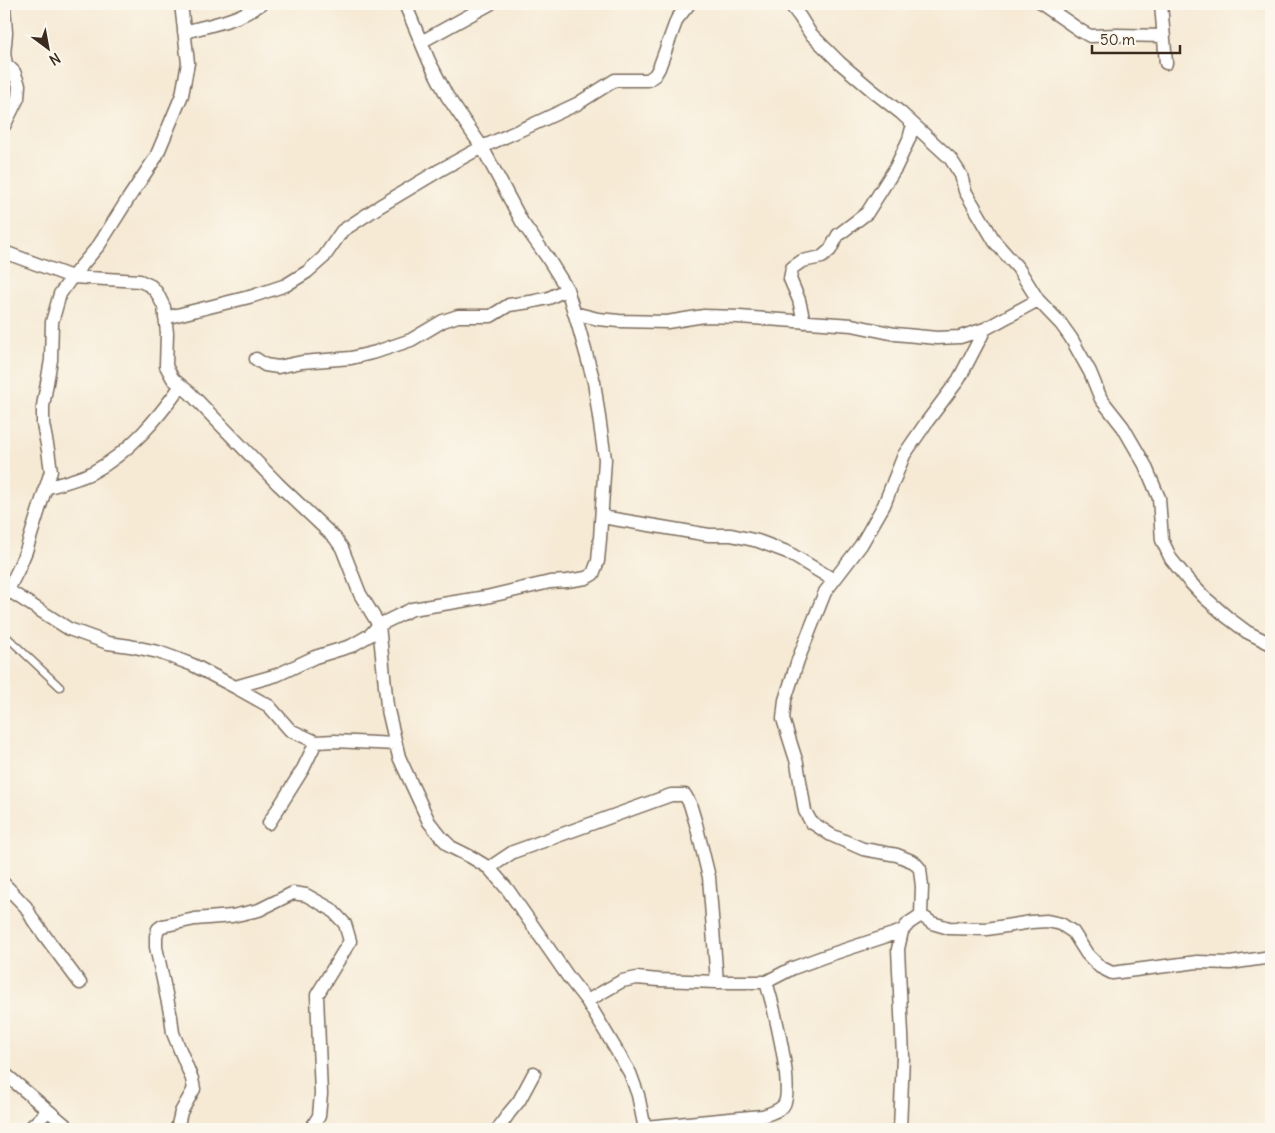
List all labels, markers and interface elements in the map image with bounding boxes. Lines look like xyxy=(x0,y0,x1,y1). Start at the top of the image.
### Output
north arrow xyxy=(22,22,72,72)
scale bar xyxy=(1092,22,1180,54)
text: 50 m xyxy=(1100,30,1135,49)
text: N xyxy=(46,49,64,69)

